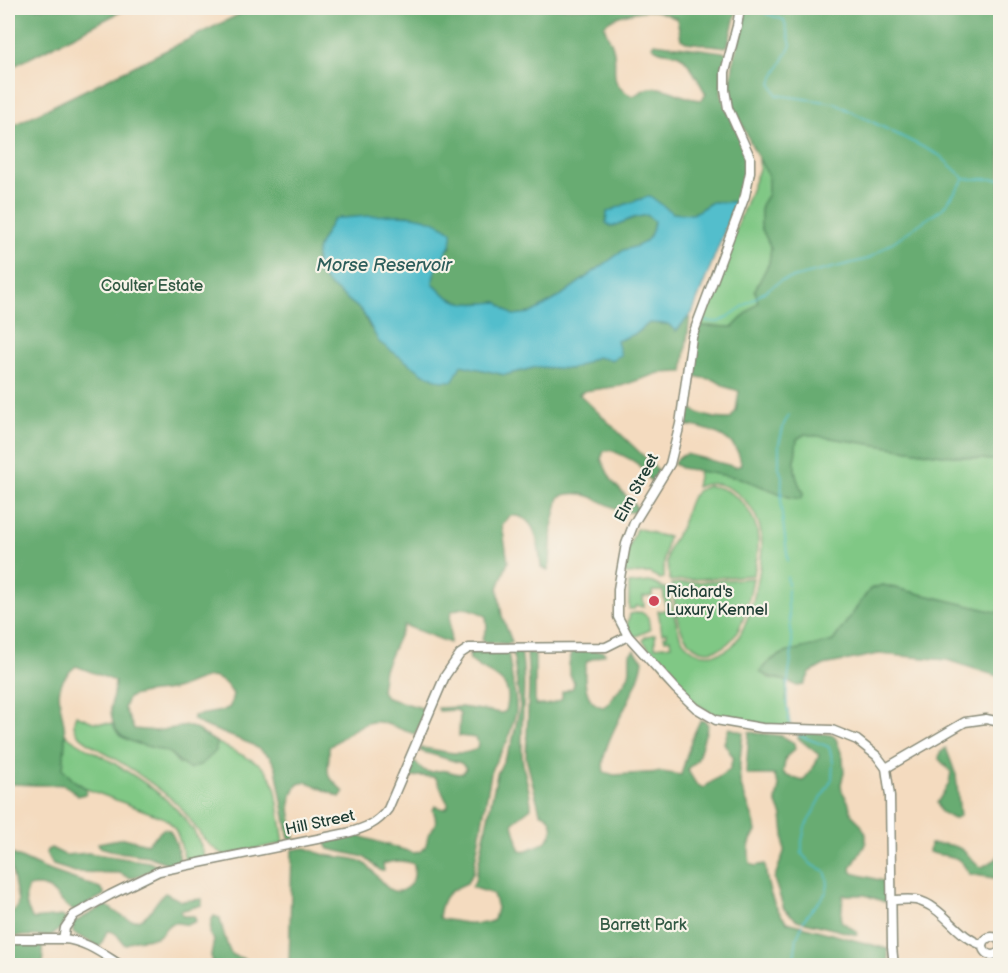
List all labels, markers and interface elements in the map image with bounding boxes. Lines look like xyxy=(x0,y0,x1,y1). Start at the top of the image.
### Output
water label: Morse Reservoir xyxy=(316,255,453,276)
park label: Coulter Estate xyxy=(101,277,204,296)
street label: Elm Street xyxy=(611,450,663,526)
place label: Richard's Luxury Kennel xyxy=(666,583,768,620)
marker: Richard's Luxury Kennel xyxy=(647,594,661,608)
street label: Hill Street xyxy=(284,806,357,840)
park label: Barrett Park xyxy=(600,916,687,935)

